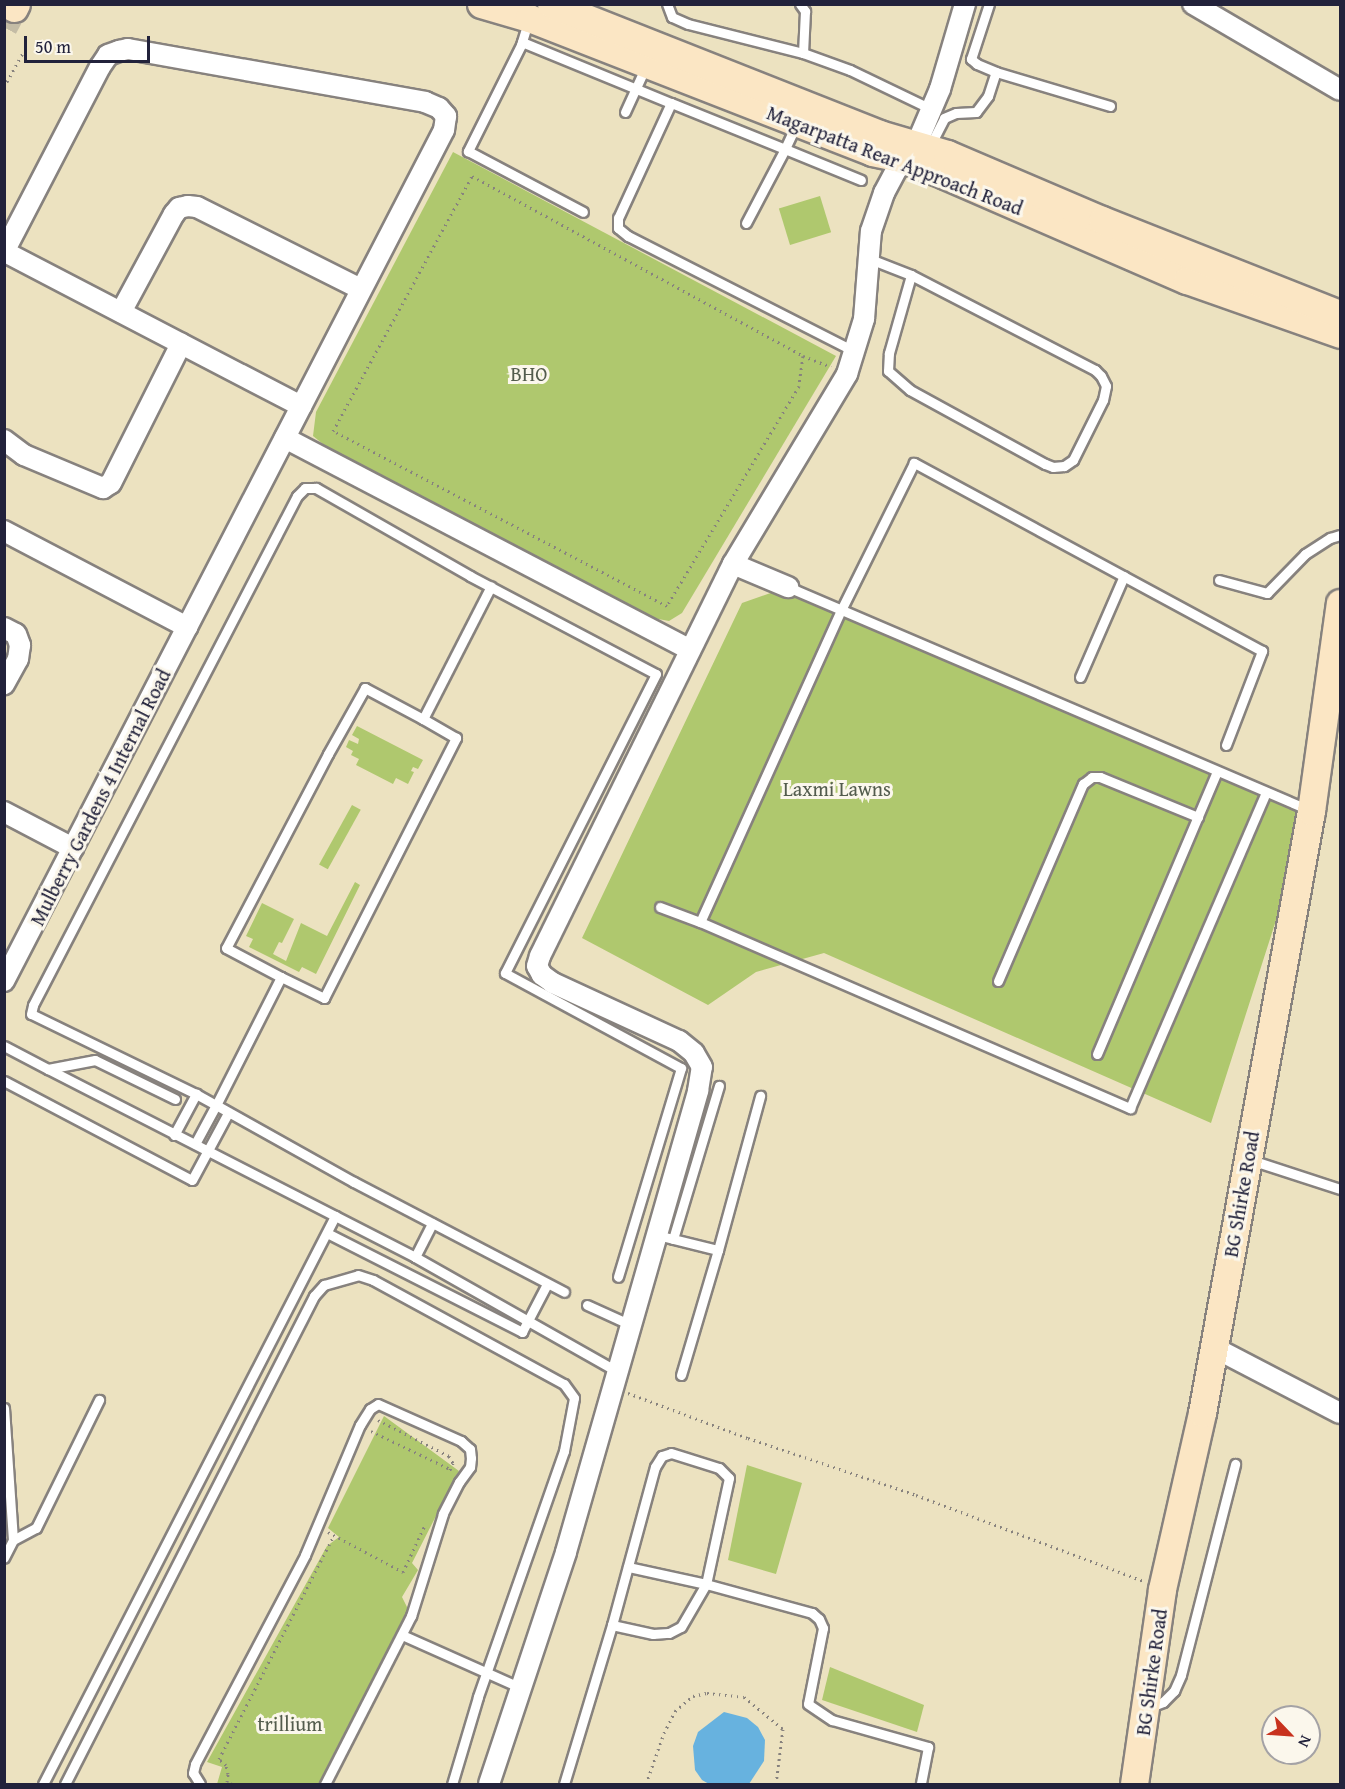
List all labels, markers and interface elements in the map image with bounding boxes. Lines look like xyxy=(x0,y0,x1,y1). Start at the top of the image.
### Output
scale bar xyxy=(27,24,153,62)
text: 50 m xyxy=(35,33,71,60)
street label: Magarpatta Rear Approach Road xyxy=(764,100,1026,220)
park label: BHO xyxy=(511,361,547,385)
street label: Mulberry Gardens 4 Internal Road xyxy=(25,665,175,929)
park label: Laxmi Lawns xyxy=(783,776,891,800)
street label: BG Shirke Road xyxy=(1218,1129,1264,1259)
street label: BG Shirke Road xyxy=(1130,1607,1172,1737)
north arrow xyxy=(1261,1705,1321,1765)
park label: trillium xyxy=(258,1711,322,1735)
text: N xyxy=(1292,1732,1319,1752)

